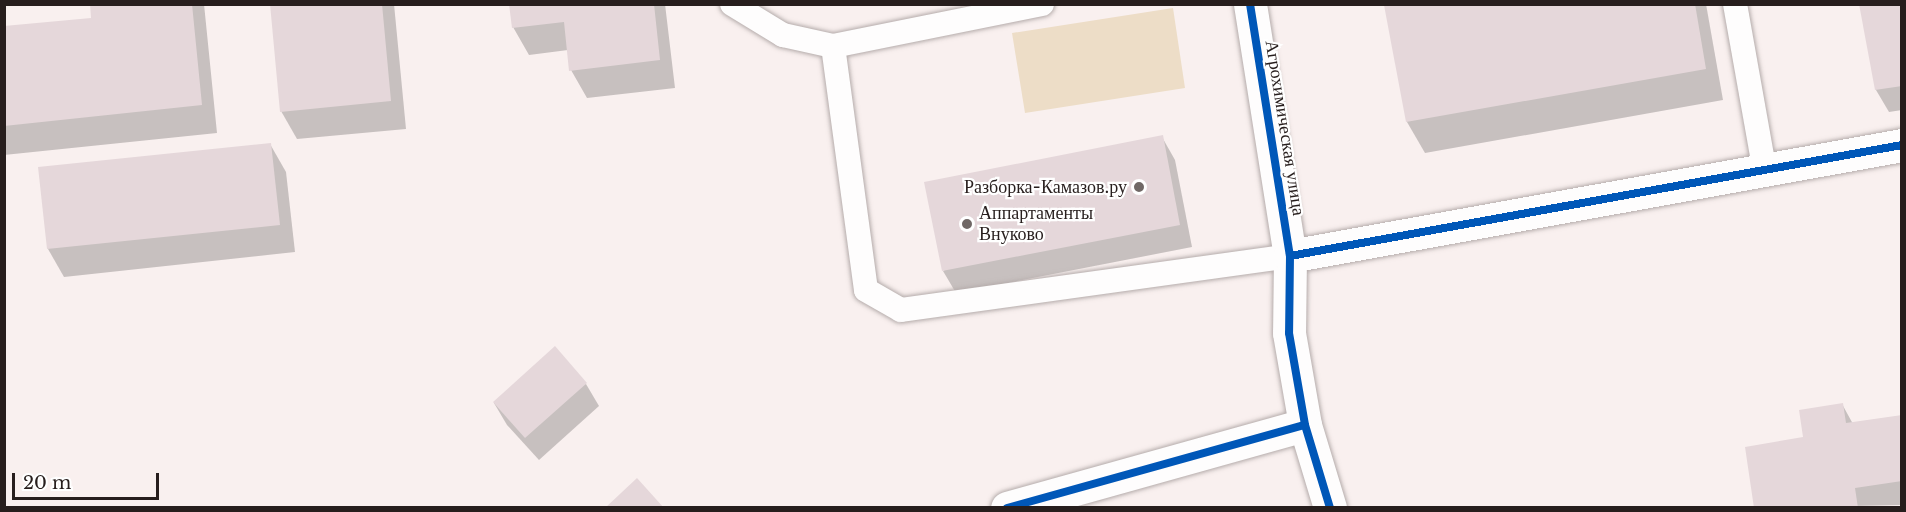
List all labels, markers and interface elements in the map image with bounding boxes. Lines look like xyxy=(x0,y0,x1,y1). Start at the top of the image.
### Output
street label: Агрохимическая улица xyxy=(1260,39,1310,217)
place label: Разборка-Камазов.ру xyxy=(964,176,1127,198)
marker: Разборка-Камазов.ру xyxy=(1132,180,1146,194)
place label: Аппартаменты Внуково xyxy=(979,203,1093,246)
marker: Аппартаменты Внуково xyxy=(960,217,974,231)
scale bar xyxy=(15,461,162,499)
text: 20 m xyxy=(23,472,71,494)

